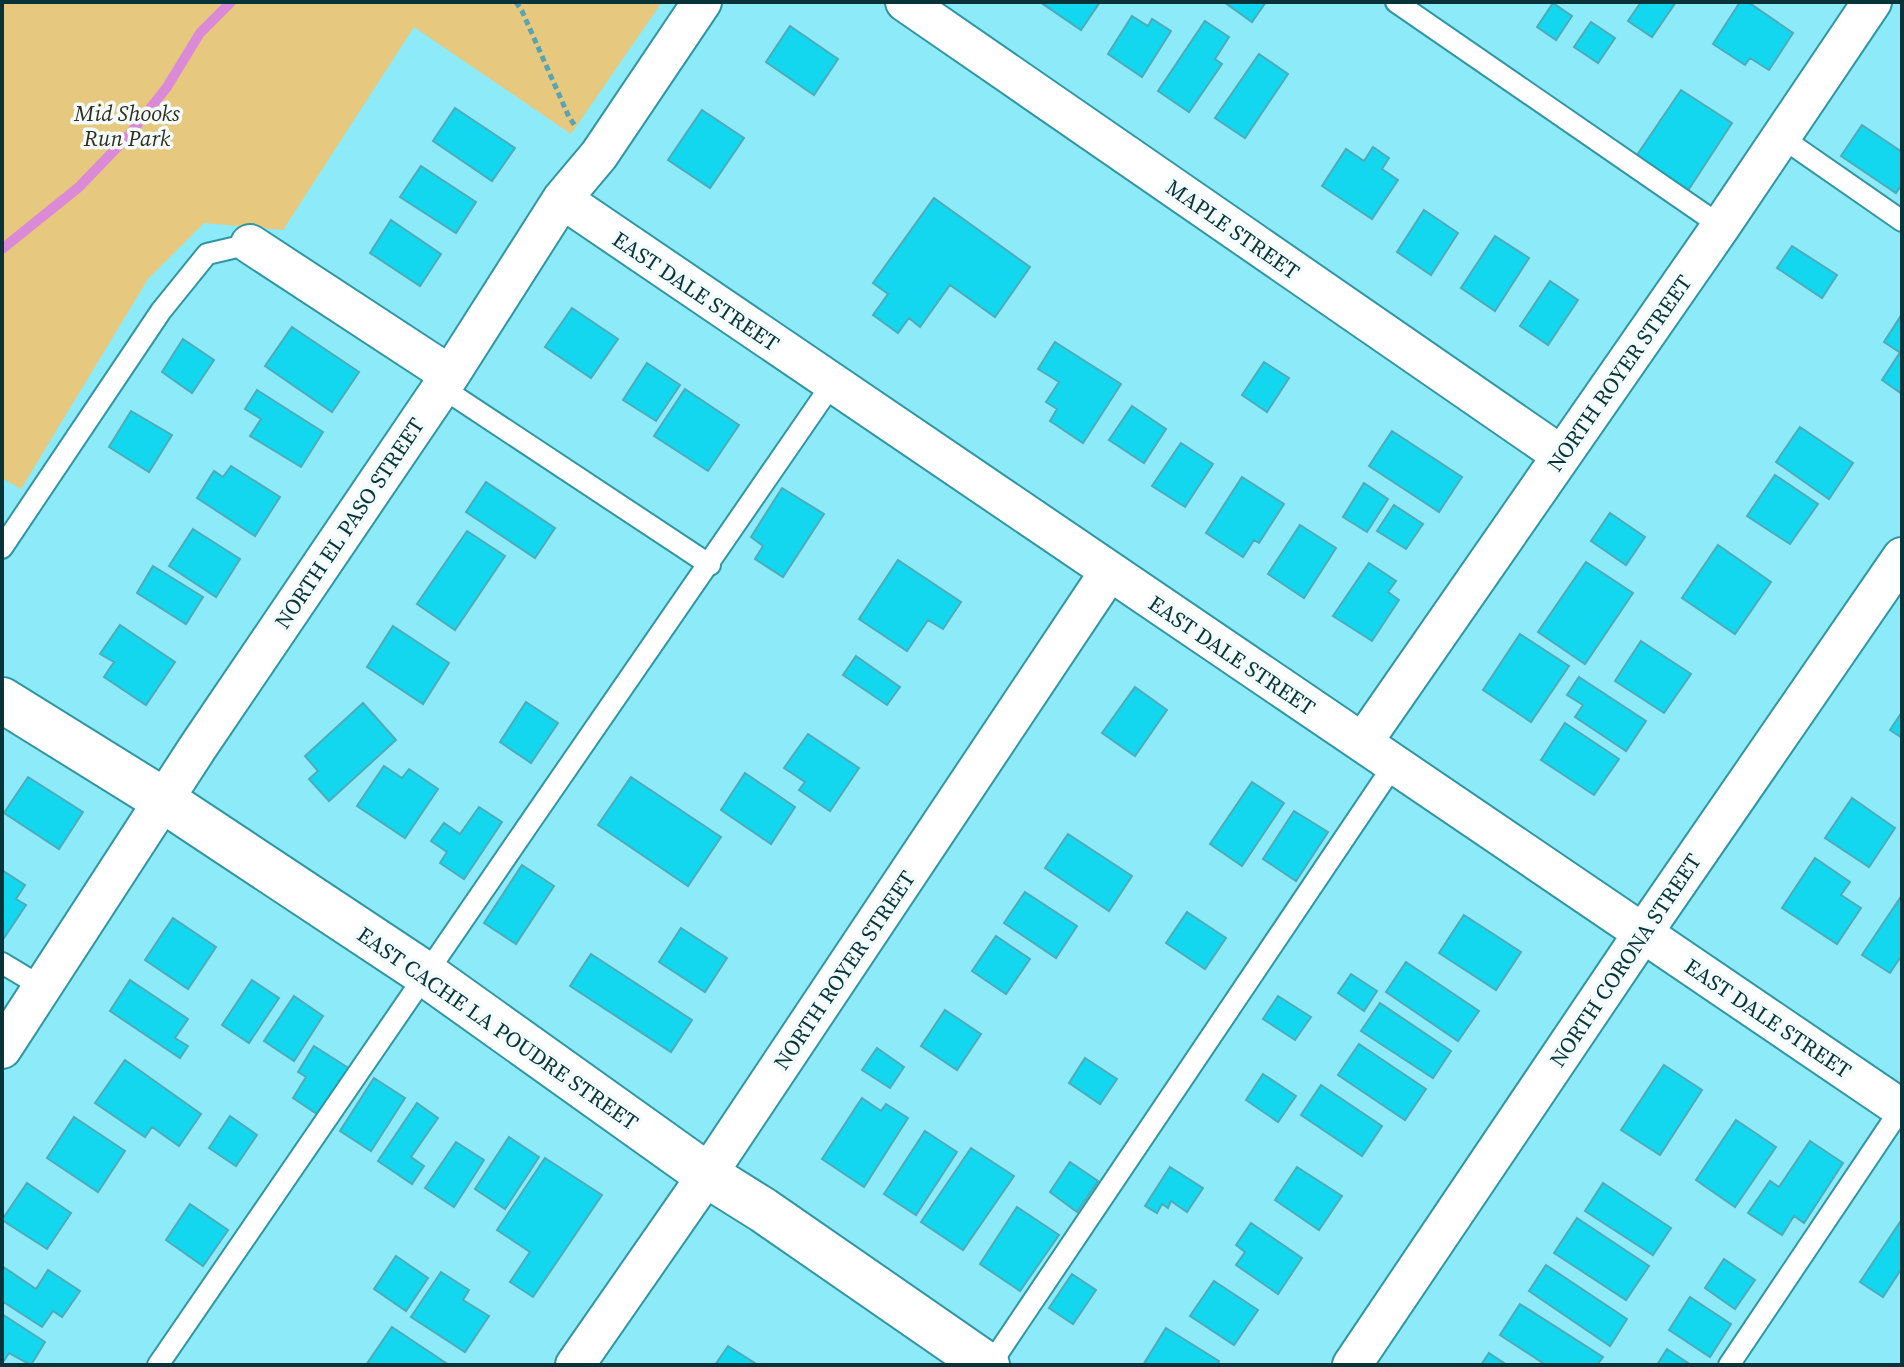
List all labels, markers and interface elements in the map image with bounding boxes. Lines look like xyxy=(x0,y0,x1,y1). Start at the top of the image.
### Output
park label: Mid Shooks Run Park xyxy=(73,98,180,153)
street label: MAPLE STREET xyxy=(1160,172,1306,286)
street label: EAST DALE STREET xyxy=(607,224,785,358)
street label: NORTH ROYER STREET xyxy=(1540,269,1698,477)
street label: NORTH EL PASO STREET xyxy=(267,412,431,634)
street label: EAST DALE STREET xyxy=(1143,588,1321,722)
street label: NORTH CORONA STREET xyxy=(1542,847,1708,1073)
street label: NORTH ROYER STREET xyxy=(766,865,922,1075)
street label: EAST CACHE LA POUDRE STREET xyxy=(351,919,645,1137)
street label: EAST DALE STREET xyxy=(1679,951,1857,1085)

